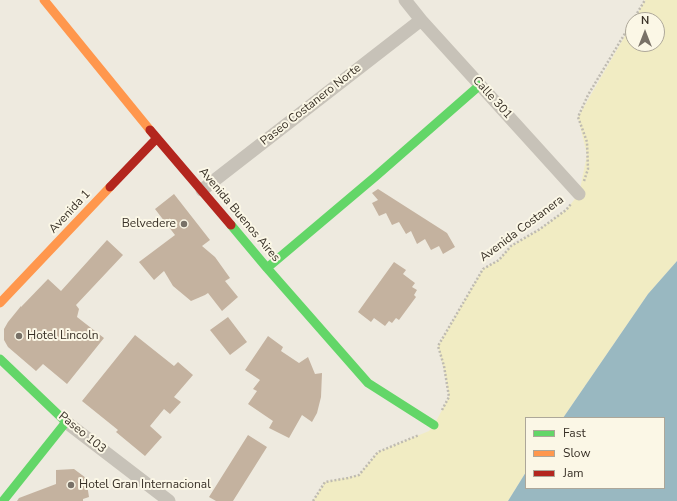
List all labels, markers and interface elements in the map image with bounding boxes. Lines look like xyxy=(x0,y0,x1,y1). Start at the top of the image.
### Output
north arrow xyxy=(625,12,665,52)
text: N xyxy=(641,13,649,28)
street label: Paseo Costanero Norte xyxy=(258,61,364,149)
street label: Calle 301 xyxy=(469,74,515,122)
street label: Avenida Buenos Aires xyxy=(195,165,283,265)
street label: Avenida 1 xyxy=(46,187,94,237)
street label: Avenida Costanera xyxy=(477,193,567,265)
place label: Belvedere xyxy=(122,217,176,231)
marker: Belvedere xyxy=(179,219,189,229)
place label: Hotel Lincoln xyxy=(27,329,98,343)
marker: Hotel Lincoln xyxy=(14,331,24,341)
street label: Paseo 103 xyxy=(55,409,109,457)
legend xyxy=(525,417,665,489)
text: Fast xyxy=(563,425,586,441)
text: Slow xyxy=(563,445,591,461)
text: Jam xyxy=(563,465,584,481)
place label: Hotel Gran Internacional xyxy=(79,478,211,492)
marker: Hotel Gran Internacional xyxy=(66,480,76,490)

